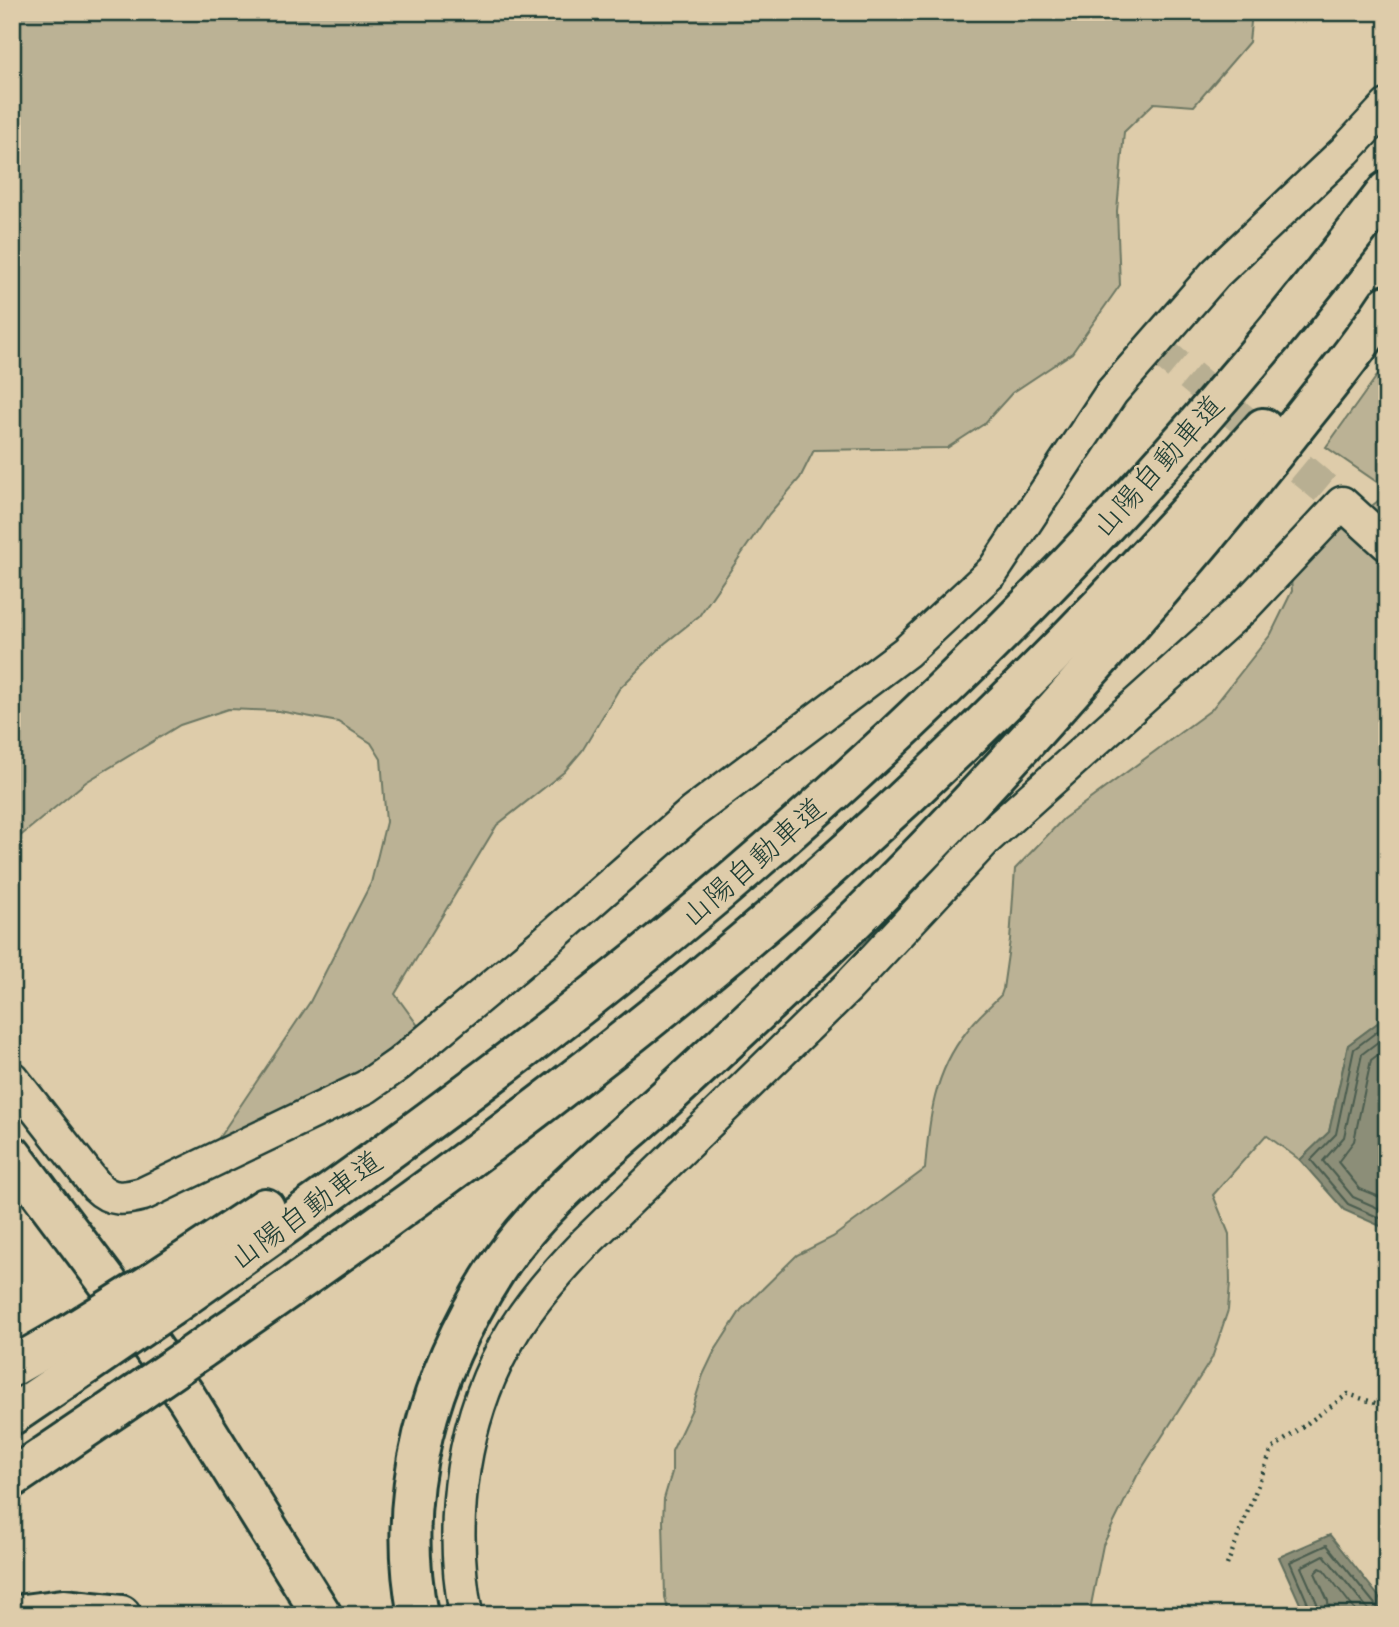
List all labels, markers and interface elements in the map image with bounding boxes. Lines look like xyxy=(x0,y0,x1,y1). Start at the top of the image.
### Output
street label: 山陽自動車道 xyxy=(1084,386,1232,546)
street label: 山陽自動車道 xyxy=(673,789,833,935)
street label: 山陽自動車道 xyxy=(222,1142,390,1278)

